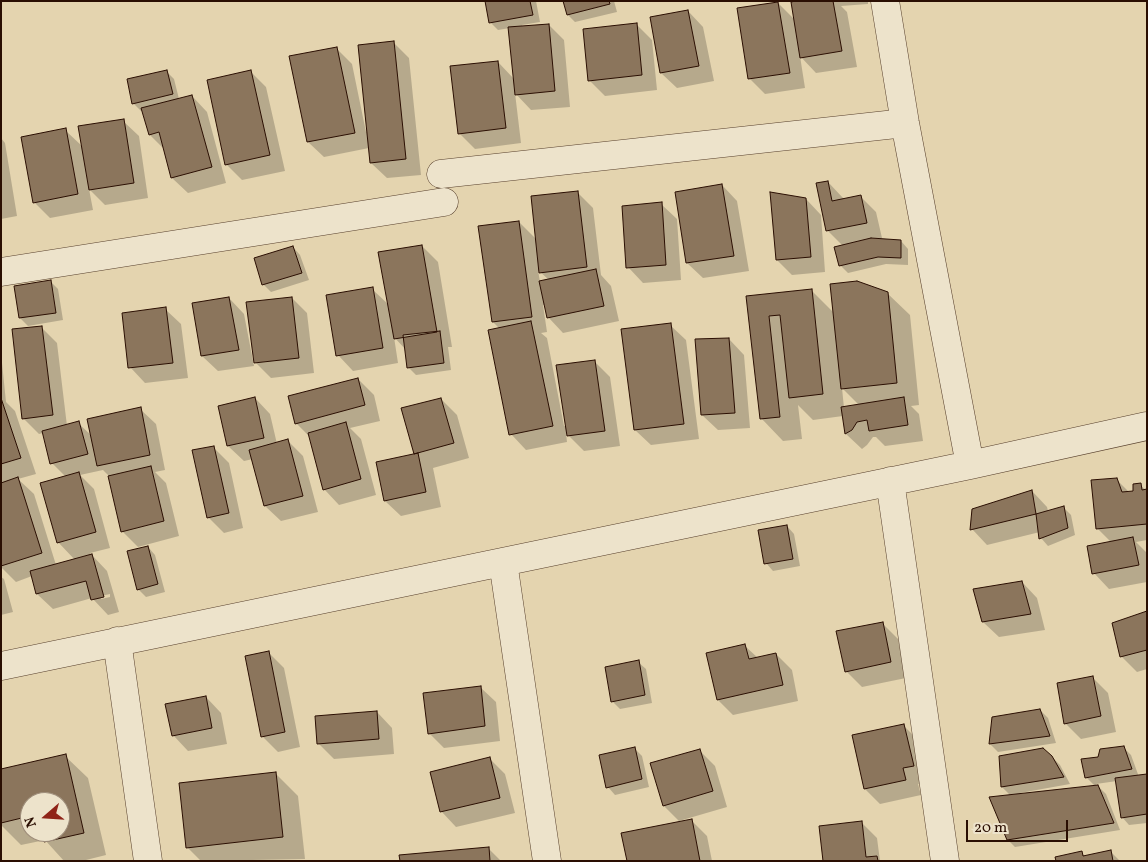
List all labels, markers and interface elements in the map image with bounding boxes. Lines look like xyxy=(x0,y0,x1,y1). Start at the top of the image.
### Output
north arrow xyxy=(20,792,70,842)
scale bar xyxy=(968,810,1070,842)
text: N xyxy=(21,814,42,830)
text: 20 m xyxy=(974,818,1007,839)

